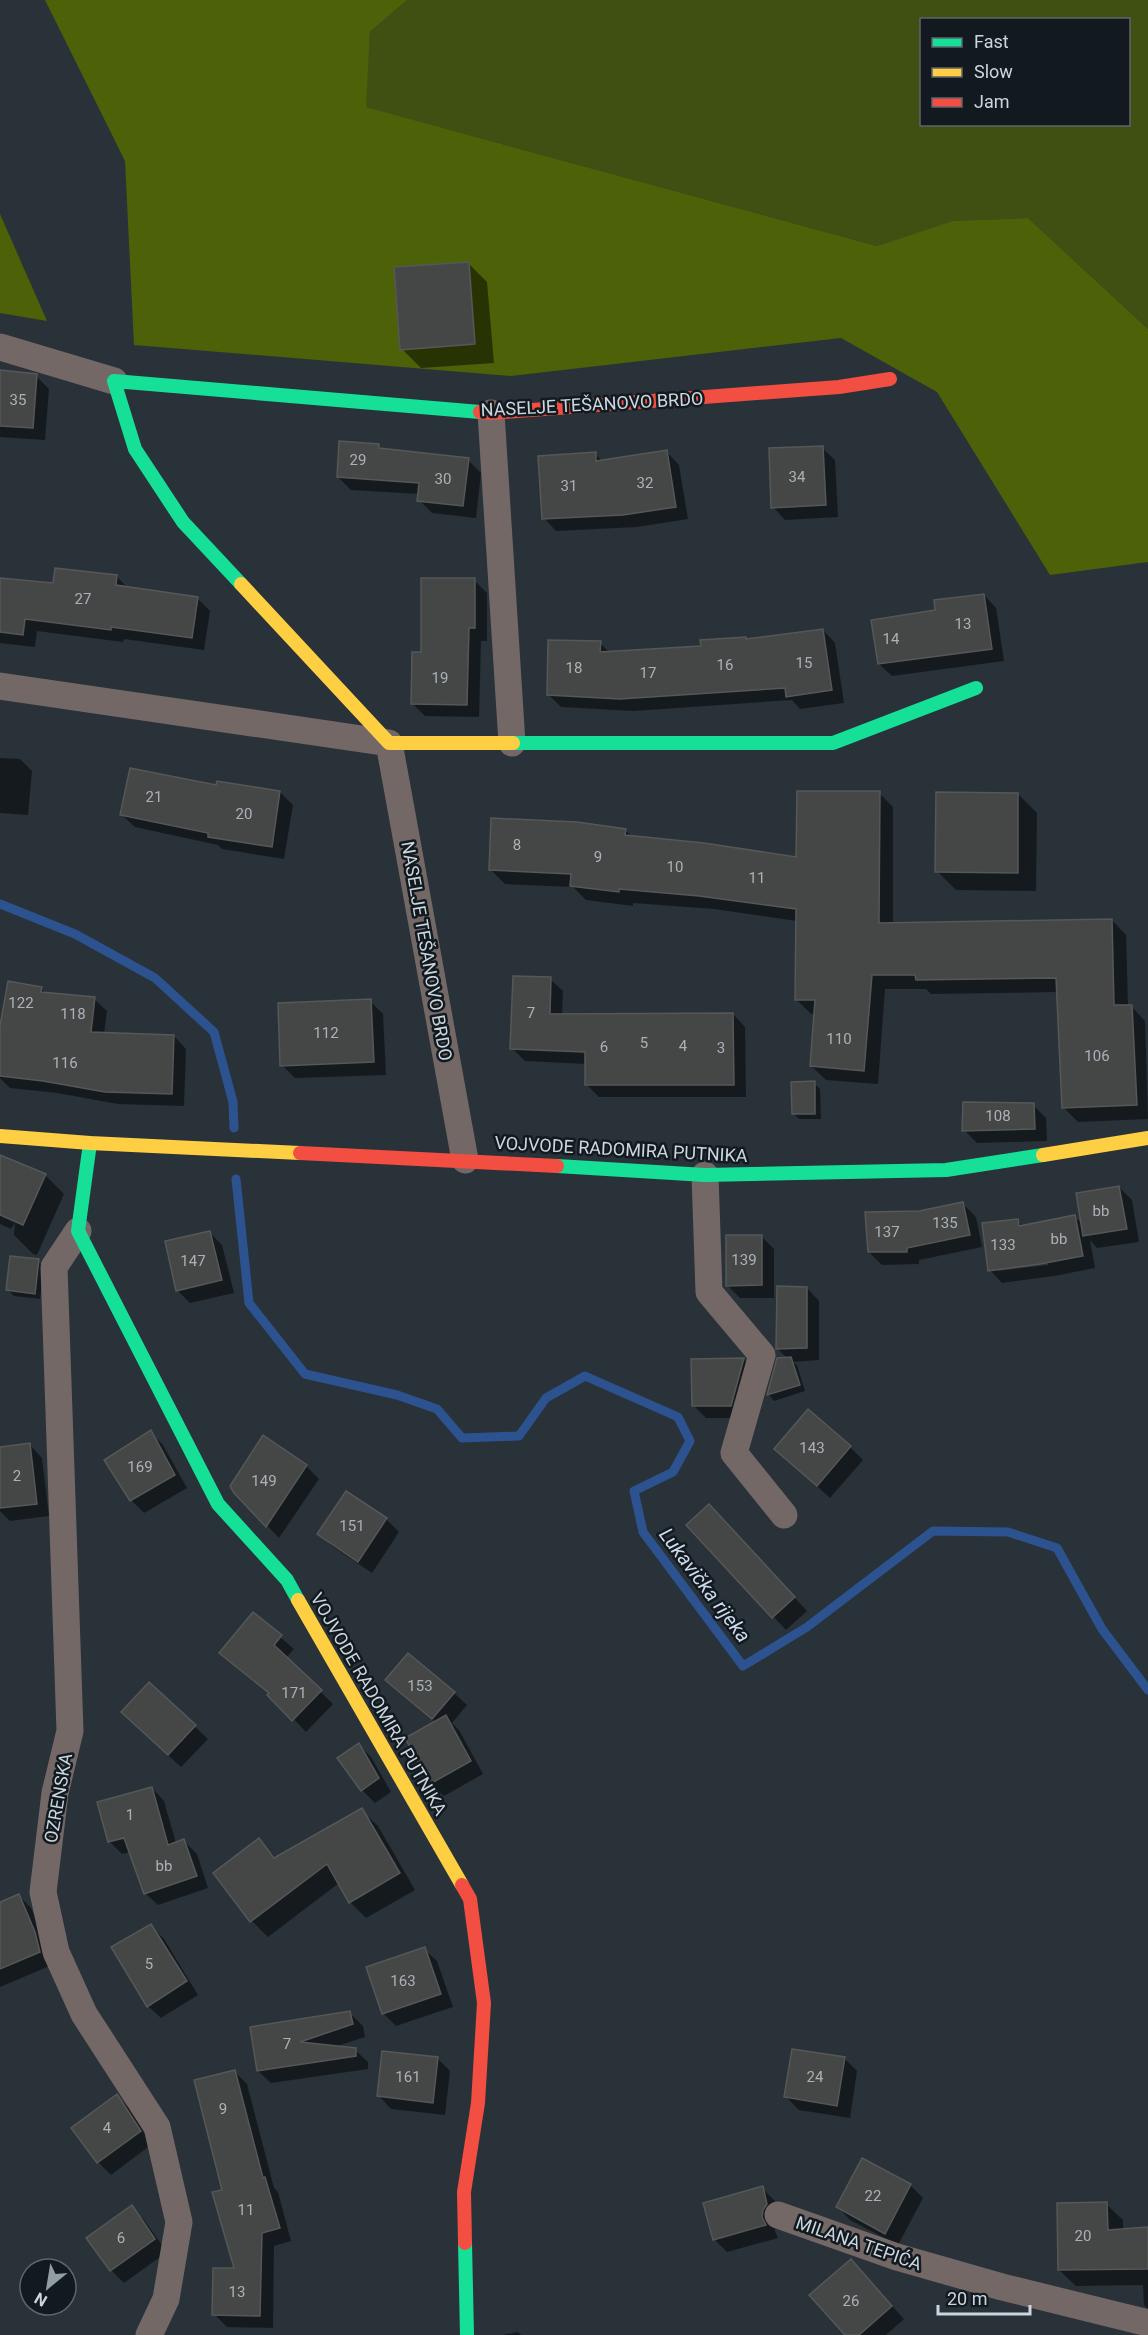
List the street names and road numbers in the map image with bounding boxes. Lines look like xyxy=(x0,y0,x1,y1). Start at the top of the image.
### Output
street label: NASELJE TEŠANOVO BRDO xyxy=(480,388,704,420)
street label: NASELJE TEŠANOVO BRDO xyxy=(397,839,457,1063)
street label: VOJVODE RADOMIRA PUTNIKA xyxy=(494,1132,748,1166)
street label: VOJVODE RADOMIRA PUTNIKA xyxy=(307,1589,452,1819)
street label: OZRENSKA xyxy=(40,1751,76,1845)
street label: MILANA TEPIĆA xyxy=(793,2212,925,2274)

